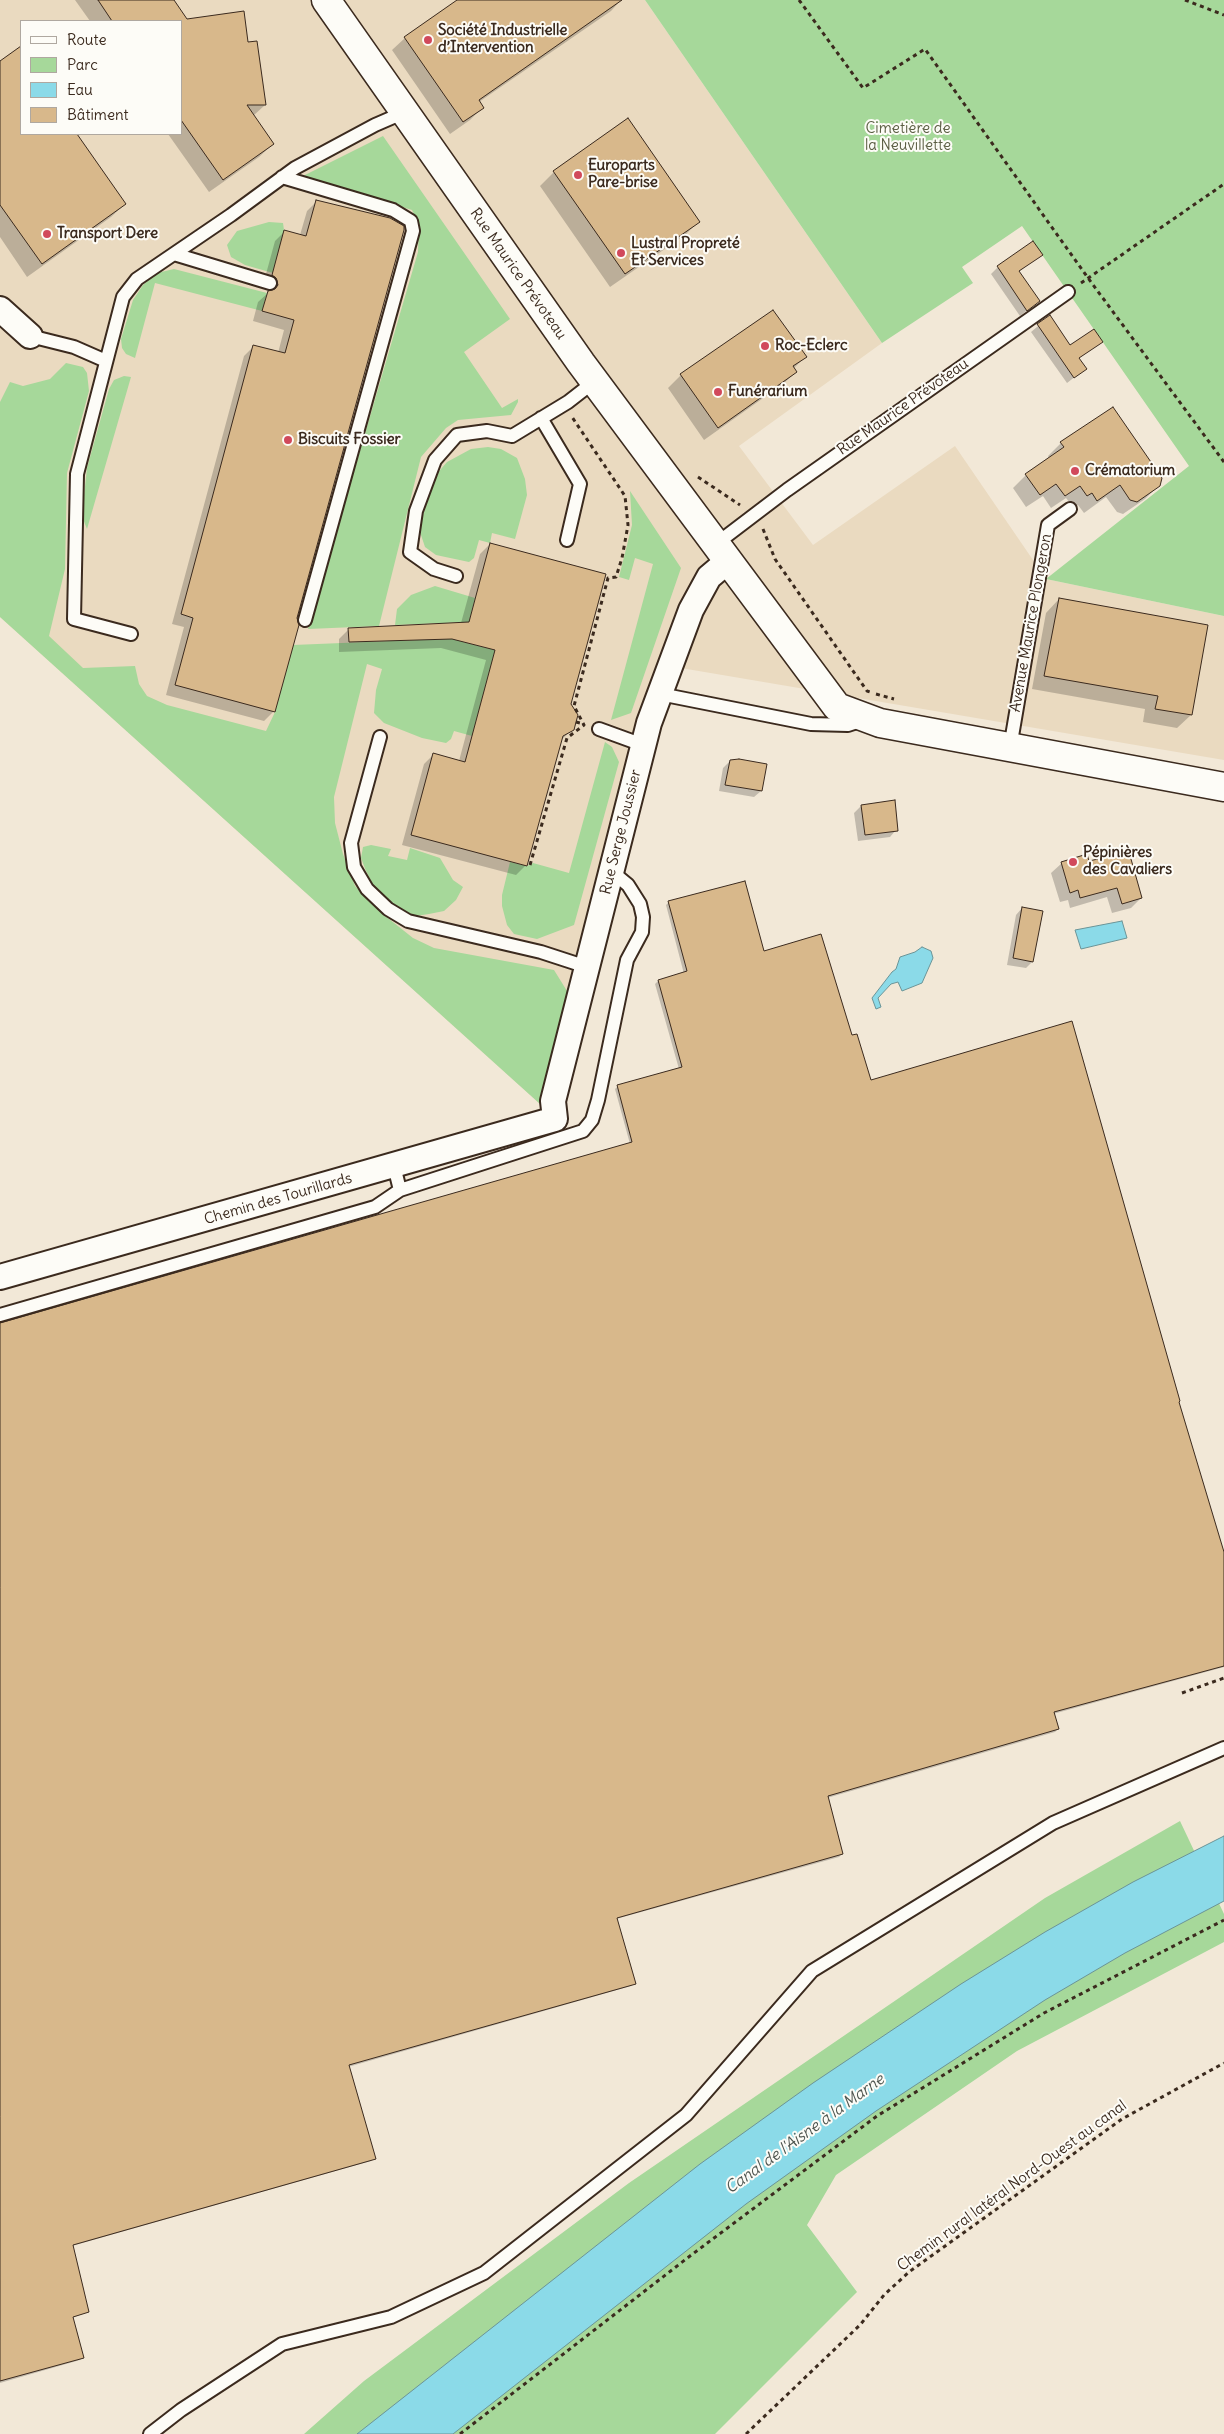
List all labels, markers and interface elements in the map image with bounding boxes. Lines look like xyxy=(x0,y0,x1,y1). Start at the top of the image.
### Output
legend xyxy=(20,20,182,135)
place label: Société Industrielle d’Intervention xyxy=(438,22,567,57)
text: Route xyxy=(67,30,107,49)
marker: Société Industrielle d’Intervention xyxy=(422,34,434,46)
text: Parc xyxy=(67,55,98,74)
text: Eau xyxy=(67,80,93,99)
text: Bâtiment xyxy=(67,105,129,124)
park label: Cimetière de la Neuvillette xyxy=(865,120,951,155)
place label: Europarts Pare-brise xyxy=(588,157,658,192)
marker: Europarts Pare-brise xyxy=(572,169,584,181)
street label: Rue Maurice Prévoteau xyxy=(466,205,570,343)
place label: Transport Dere xyxy=(57,225,158,243)
marker: Transport Dere xyxy=(41,228,53,240)
place label: Lustral Propreté Et Services xyxy=(631,235,740,270)
marker: Lustral Propreté Et Services xyxy=(615,247,627,259)
place label: Roc-Eclerc xyxy=(775,337,848,355)
marker: Roc-Eclerc xyxy=(759,340,771,352)
street label: Rue Maurice Prévoteau xyxy=(834,355,972,459)
place label: Funérarium xyxy=(728,383,807,401)
marker: Funérarium xyxy=(712,386,724,398)
place label: Biscuits Fossier xyxy=(298,431,401,449)
marker: Biscuits Fossier xyxy=(282,434,294,446)
place label: Crématorium xyxy=(1085,462,1175,480)
marker: Crématorium xyxy=(1069,465,1081,477)
street label: Avenue Maurice Plongeron xyxy=(1006,532,1056,714)
street label: Rue Serge Joussier xyxy=(597,768,645,896)
place label: Pépinières des Cavaliers xyxy=(1083,844,1172,879)
marker: Pépinières des Cavaliers xyxy=(1067,856,1079,868)
street label: Chemin des Tourillards xyxy=(202,1169,354,1229)
water label: Canal de l'Aisne à la Marne xyxy=(722,2070,888,2198)
street label: Chemin rural latéral Nord-Ouest au canal xyxy=(894,2097,1130,2275)

